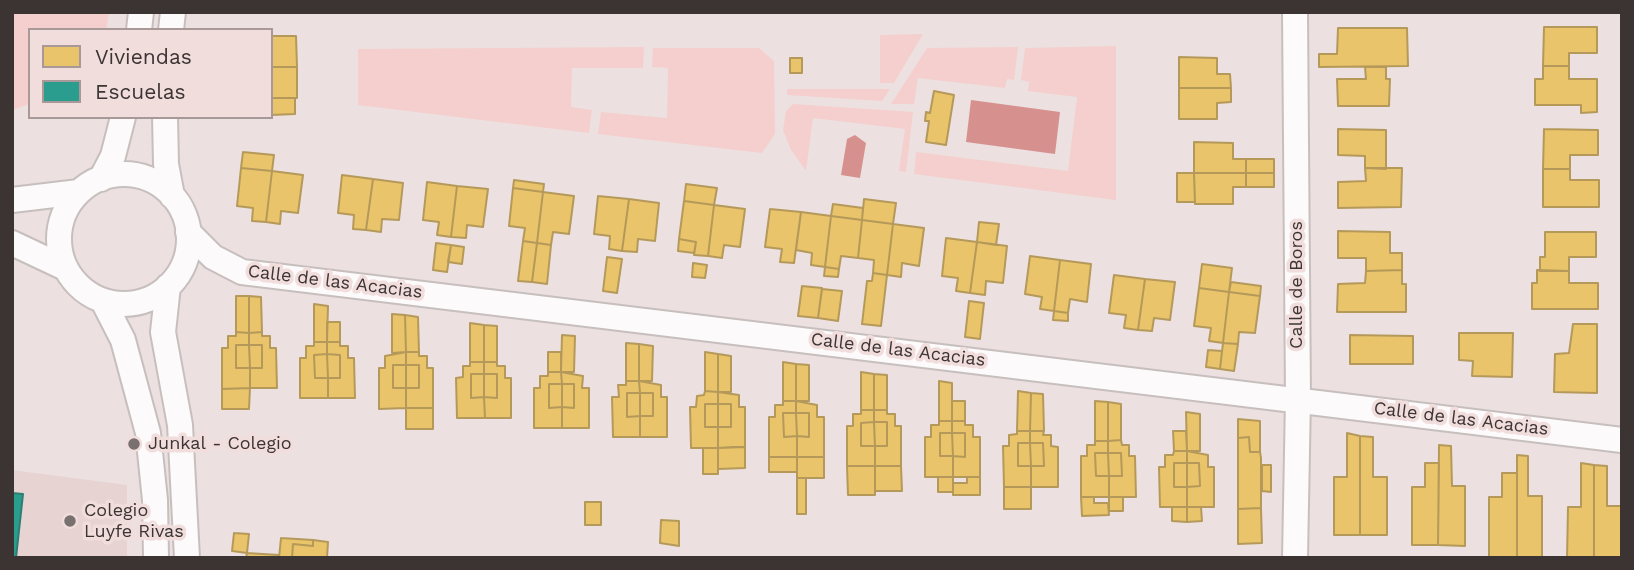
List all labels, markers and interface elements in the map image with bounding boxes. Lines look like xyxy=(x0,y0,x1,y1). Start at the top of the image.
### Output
legend xyxy=(28,28,273,119)
text: Viviendas xyxy=(95,44,192,69)
text: Escuelas xyxy=(95,79,186,104)
street label: Calle de Boros xyxy=(1286,221,1308,349)
street label: Calle de las Acacias xyxy=(246,261,424,303)
street label: Calle de las Acacias xyxy=(809,329,987,371)
street label: Calle de las Acacias xyxy=(1372,398,1550,440)
place label: Junkal - Colegio xyxy=(148,433,292,455)
marker: Junkal - Colegio xyxy=(126,436,142,452)
place label: Colegio Luyfe Rivas xyxy=(84,500,184,542)
marker: Colegio Luyfe Rivas xyxy=(62,513,78,529)

